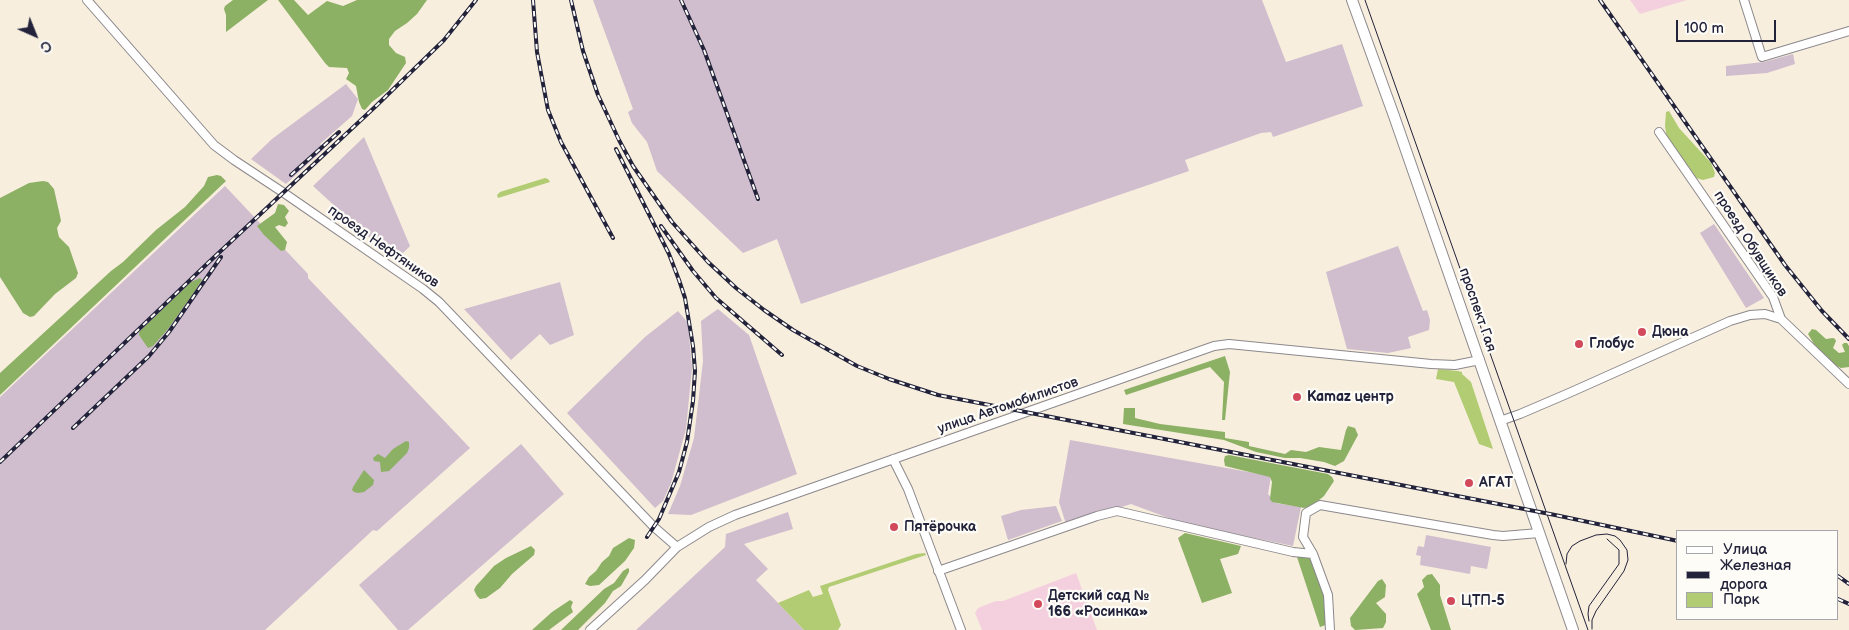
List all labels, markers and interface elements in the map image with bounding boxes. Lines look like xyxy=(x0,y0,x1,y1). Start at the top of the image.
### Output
north arrow xyxy=(10,10,60,60)
scale bar xyxy=(1679,10,1779,42)
text: 100 m xyxy=(1684,19,1724,38)
text: С xyxy=(36,37,55,56)
street label: проезд Обувщиков xyxy=(1710,188,1790,300)
street label: проезд Нефтяников xyxy=(324,202,442,292)
street label: проспект Гая xyxy=(1455,266,1499,354)
place label: Дюна xyxy=(1652,324,1688,340)
marker: Дюна xyxy=(1636,326,1648,338)
place label: Глобус xyxy=(1589,336,1634,352)
marker: Глобус xyxy=(1573,338,1585,350)
street label: улица Автомобилистов xyxy=(936,374,1080,438)
place label: Kamaz центр xyxy=(1307,389,1394,405)
marker: Kamaz центр xyxy=(1291,391,1303,403)
place label: АГАТ xyxy=(1479,475,1513,491)
marker: АГАТ xyxy=(1463,477,1475,489)
place label: Пятёрочка xyxy=(904,519,976,535)
marker: Пятёрочка xyxy=(888,521,900,533)
legend xyxy=(1676,530,1839,620)
text: Улица xyxy=(1723,540,1767,559)
text: Железная дорога xyxy=(1720,556,1791,594)
place label: Детский сад № 166 «Росинка» xyxy=(1048,588,1149,620)
text: Парк xyxy=(1723,590,1760,609)
place label: ЦТП-5 xyxy=(1461,593,1505,609)
marker: ЦТП-5 xyxy=(1445,595,1457,607)
marker: Детский сад № 166 «Росинка» xyxy=(1032,598,1044,610)

